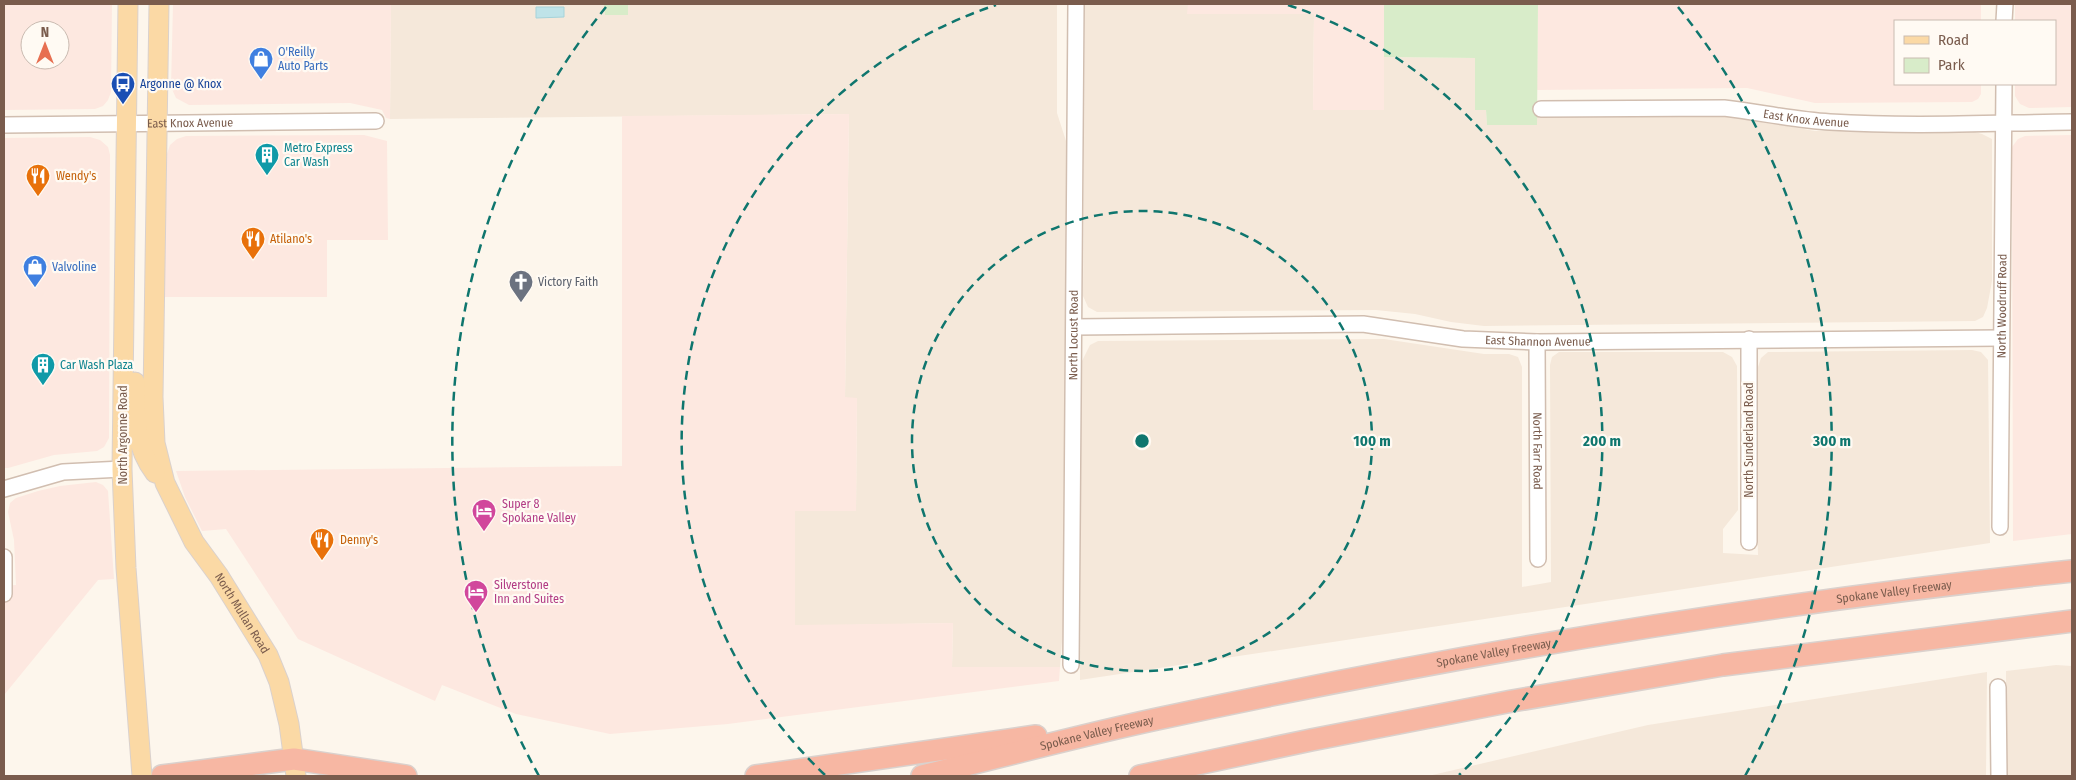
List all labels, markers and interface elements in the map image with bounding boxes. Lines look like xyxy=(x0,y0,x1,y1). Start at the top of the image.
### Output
north arrow xyxy=(20,20,70,70)
legend xyxy=(1894,20,2056,85)
text: N xyxy=(41,24,49,41)
text: Road xyxy=(1938,31,1969,49)
place label: O'Reilly Auto Parts xyxy=(278,45,328,73)
shop icon: O'Reilly Auto Parts xyxy=(248,46,274,80)
text: Park xyxy=(1938,56,1965,74)
bus stop icon: Argonne @ Knox xyxy=(110,71,136,105)
place label: Argonne @ Knox xyxy=(140,77,222,91)
street label: East Knox Avenue xyxy=(1762,107,1850,130)
street label: East Knox Avenue xyxy=(147,116,233,130)
place label: Metro Express Car Wash xyxy=(284,141,353,169)
building icon: Metro Express Car Wash xyxy=(254,142,280,176)
restaurant icon: Wendy's xyxy=(25,163,51,197)
place label: Wendy's xyxy=(56,169,96,183)
restaurant icon: Atilano's xyxy=(240,226,266,260)
place label: Atilano's xyxy=(270,232,312,246)
shop icon: Valvoline xyxy=(22,254,48,288)
street label: North Woodruff Road xyxy=(1995,254,2009,358)
place label: Valvoline xyxy=(52,260,97,274)
church icon: Victory Faith xyxy=(508,269,534,303)
place label: Victory Faith xyxy=(538,275,598,289)
street label: North Locust Road xyxy=(1066,290,1081,380)
street label: East Shannon Avenue xyxy=(1485,333,1591,349)
building icon: Car Wash Plaza xyxy=(30,352,56,386)
place label: Car Wash Plaza xyxy=(60,358,133,372)
street label: North Sunderland Road xyxy=(1742,382,1756,498)
street label: North Argonne Road xyxy=(116,385,130,485)
street label: North Farr Road xyxy=(1530,412,1545,490)
centre of rings xyxy=(1133,432,1151,450)
text: 100 m xyxy=(1353,432,1391,450)
text: 200 m xyxy=(1582,432,1621,450)
text: 300 m xyxy=(1812,432,1851,450)
place label: Super 8 Spokane Valley xyxy=(502,497,577,525)
hotel icon: Super 8 Spokane Valley xyxy=(471,498,497,532)
restaurant icon: Denny's xyxy=(309,527,335,561)
place label: Denny's xyxy=(340,533,378,547)
street label: North Mullan Road xyxy=(212,570,272,656)
street label: Spokane Valley Freeway xyxy=(1836,577,1953,606)
place label: Silverstone Inn and Suites xyxy=(494,578,564,606)
hotel icon: Silverstone Inn and Suites xyxy=(463,579,489,613)
street label: Spokane Valley Freeway xyxy=(1435,636,1553,670)
street label: Spokane Valley Freeway xyxy=(1039,713,1155,753)

